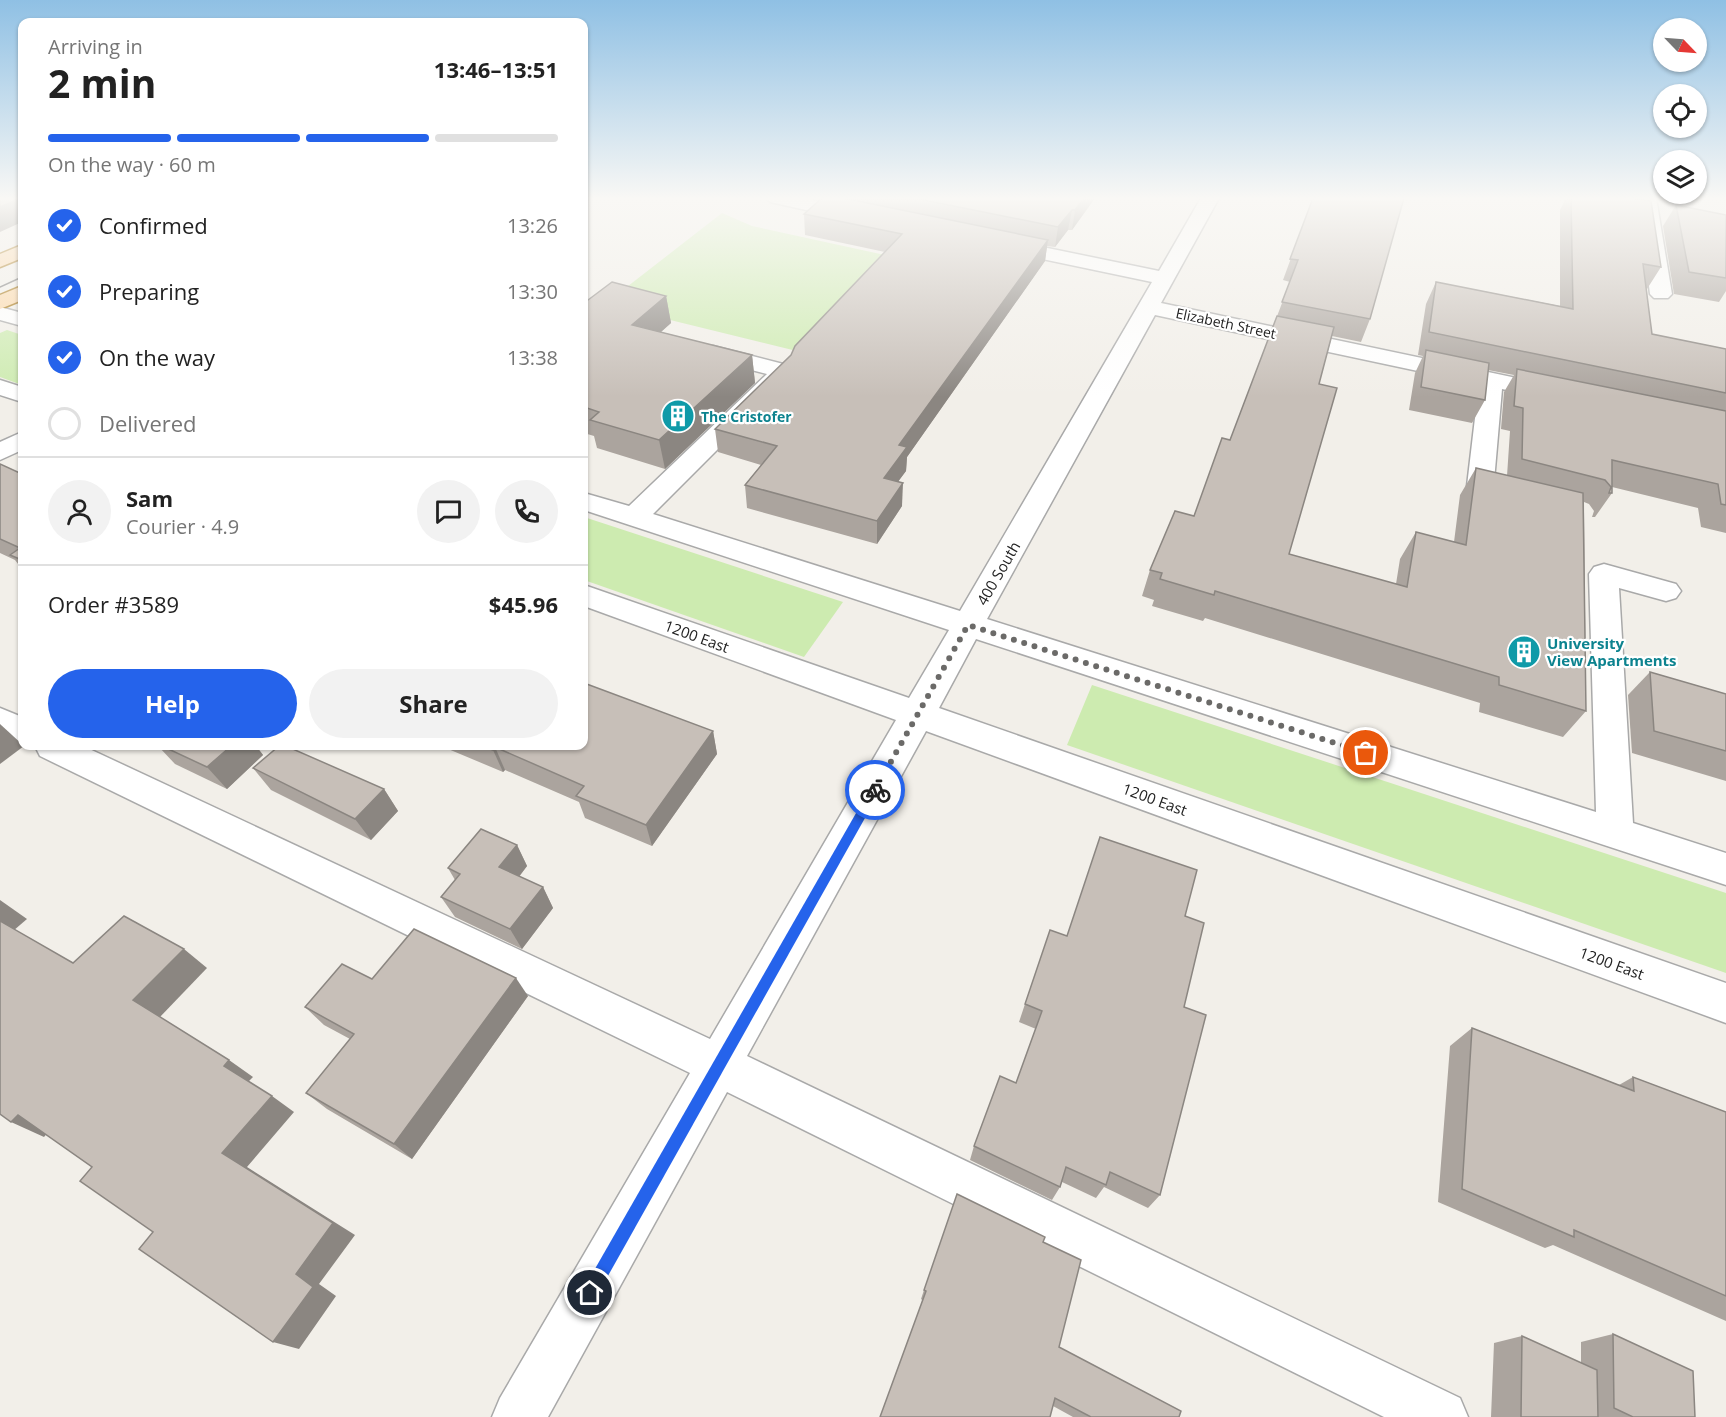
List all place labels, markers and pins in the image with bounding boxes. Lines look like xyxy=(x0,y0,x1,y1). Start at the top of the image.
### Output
building icon: The Cristofer xyxy=(660,398,696,434)
place label: The Cristofer xyxy=(701,407,792,426)
place label: University View Apartments xyxy=(1547,633,1677,670)
building icon: University View Apartments xyxy=(1506,634,1542,670)
pin xyxy=(1340,727,1391,778)
pin xyxy=(564,1267,615,1318)

